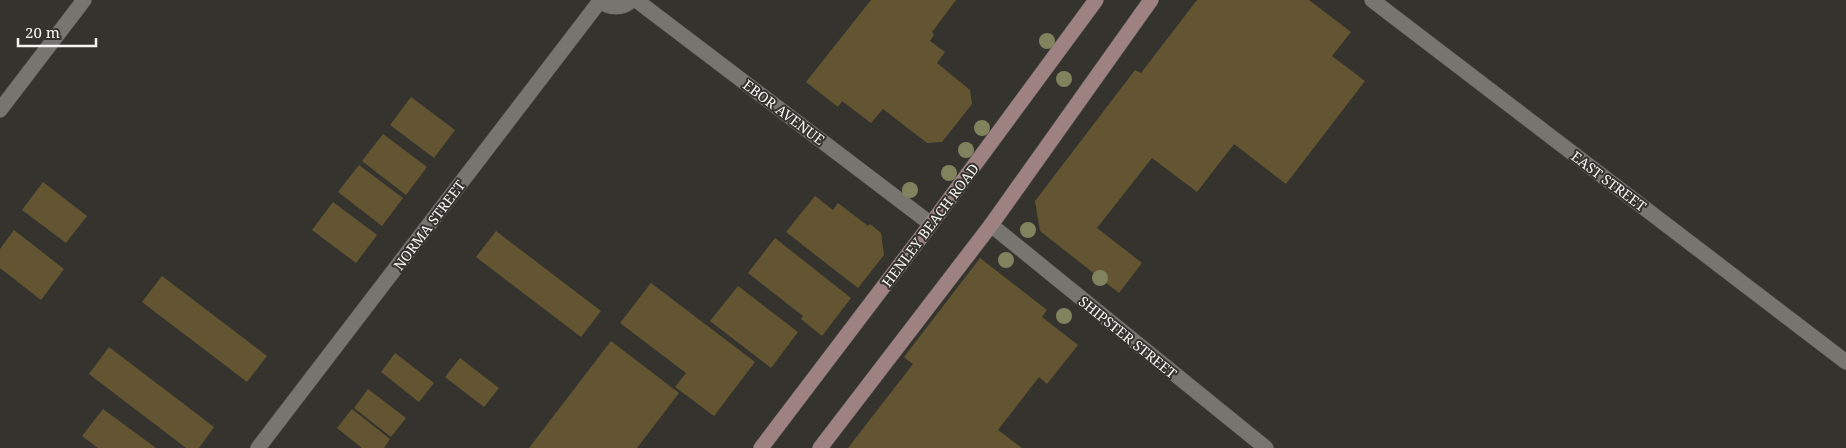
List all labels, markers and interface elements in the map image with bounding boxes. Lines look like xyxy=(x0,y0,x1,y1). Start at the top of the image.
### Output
scale bar xyxy=(18,15,95,47)
text: 20 m xyxy=(25,22,60,42)
street label: EBOR AVENUE xyxy=(739,75,829,149)
street label: EAST STREET xyxy=(1568,147,1651,216)
street label: HENLEY BEACH ROAD xyxy=(877,159,983,291)
street label: NORMA STREET xyxy=(389,176,469,274)
street label: SHIPSTER STREET xyxy=(1075,292,1181,383)

